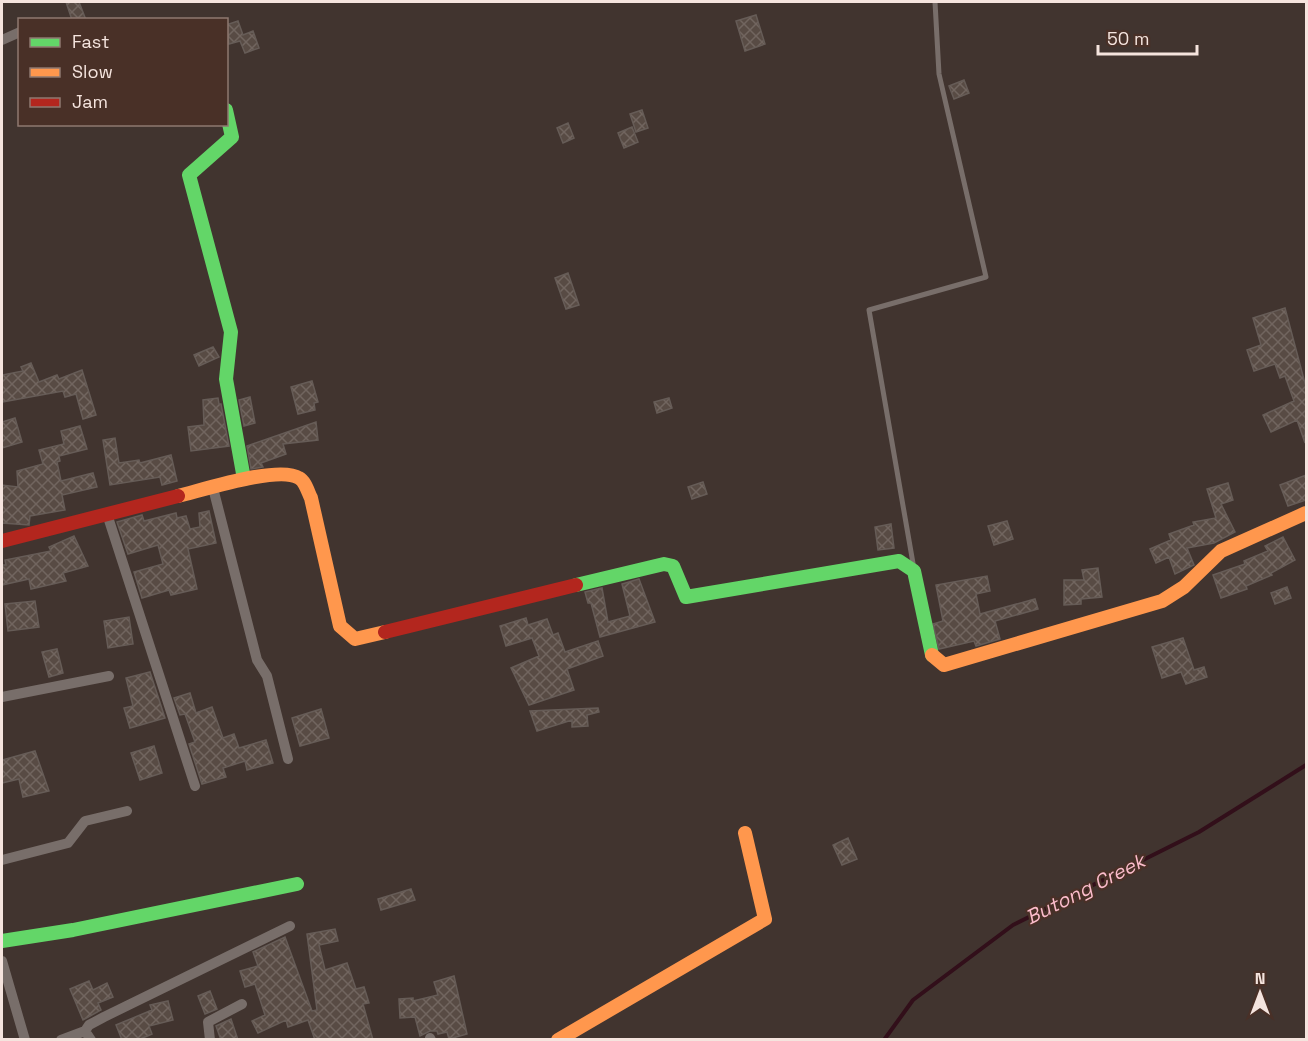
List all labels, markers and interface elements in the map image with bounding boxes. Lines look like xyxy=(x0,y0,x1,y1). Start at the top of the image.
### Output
legend xyxy=(18,18,228,126)
scale bar xyxy=(1098,18,1197,56)
text: 50 m xyxy=(1107,27,1149,50)
text: Fast xyxy=(72,30,109,53)
text: Slow xyxy=(72,60,113,83)
text: Jam xyxy=(72,90,108,113)
water label: Butong Creek xyxy=(1021,847,1151,930)
north arrow xyxy=(1230,963,1290,1023)
text: N xyxy=(1255,968,1265,989)

